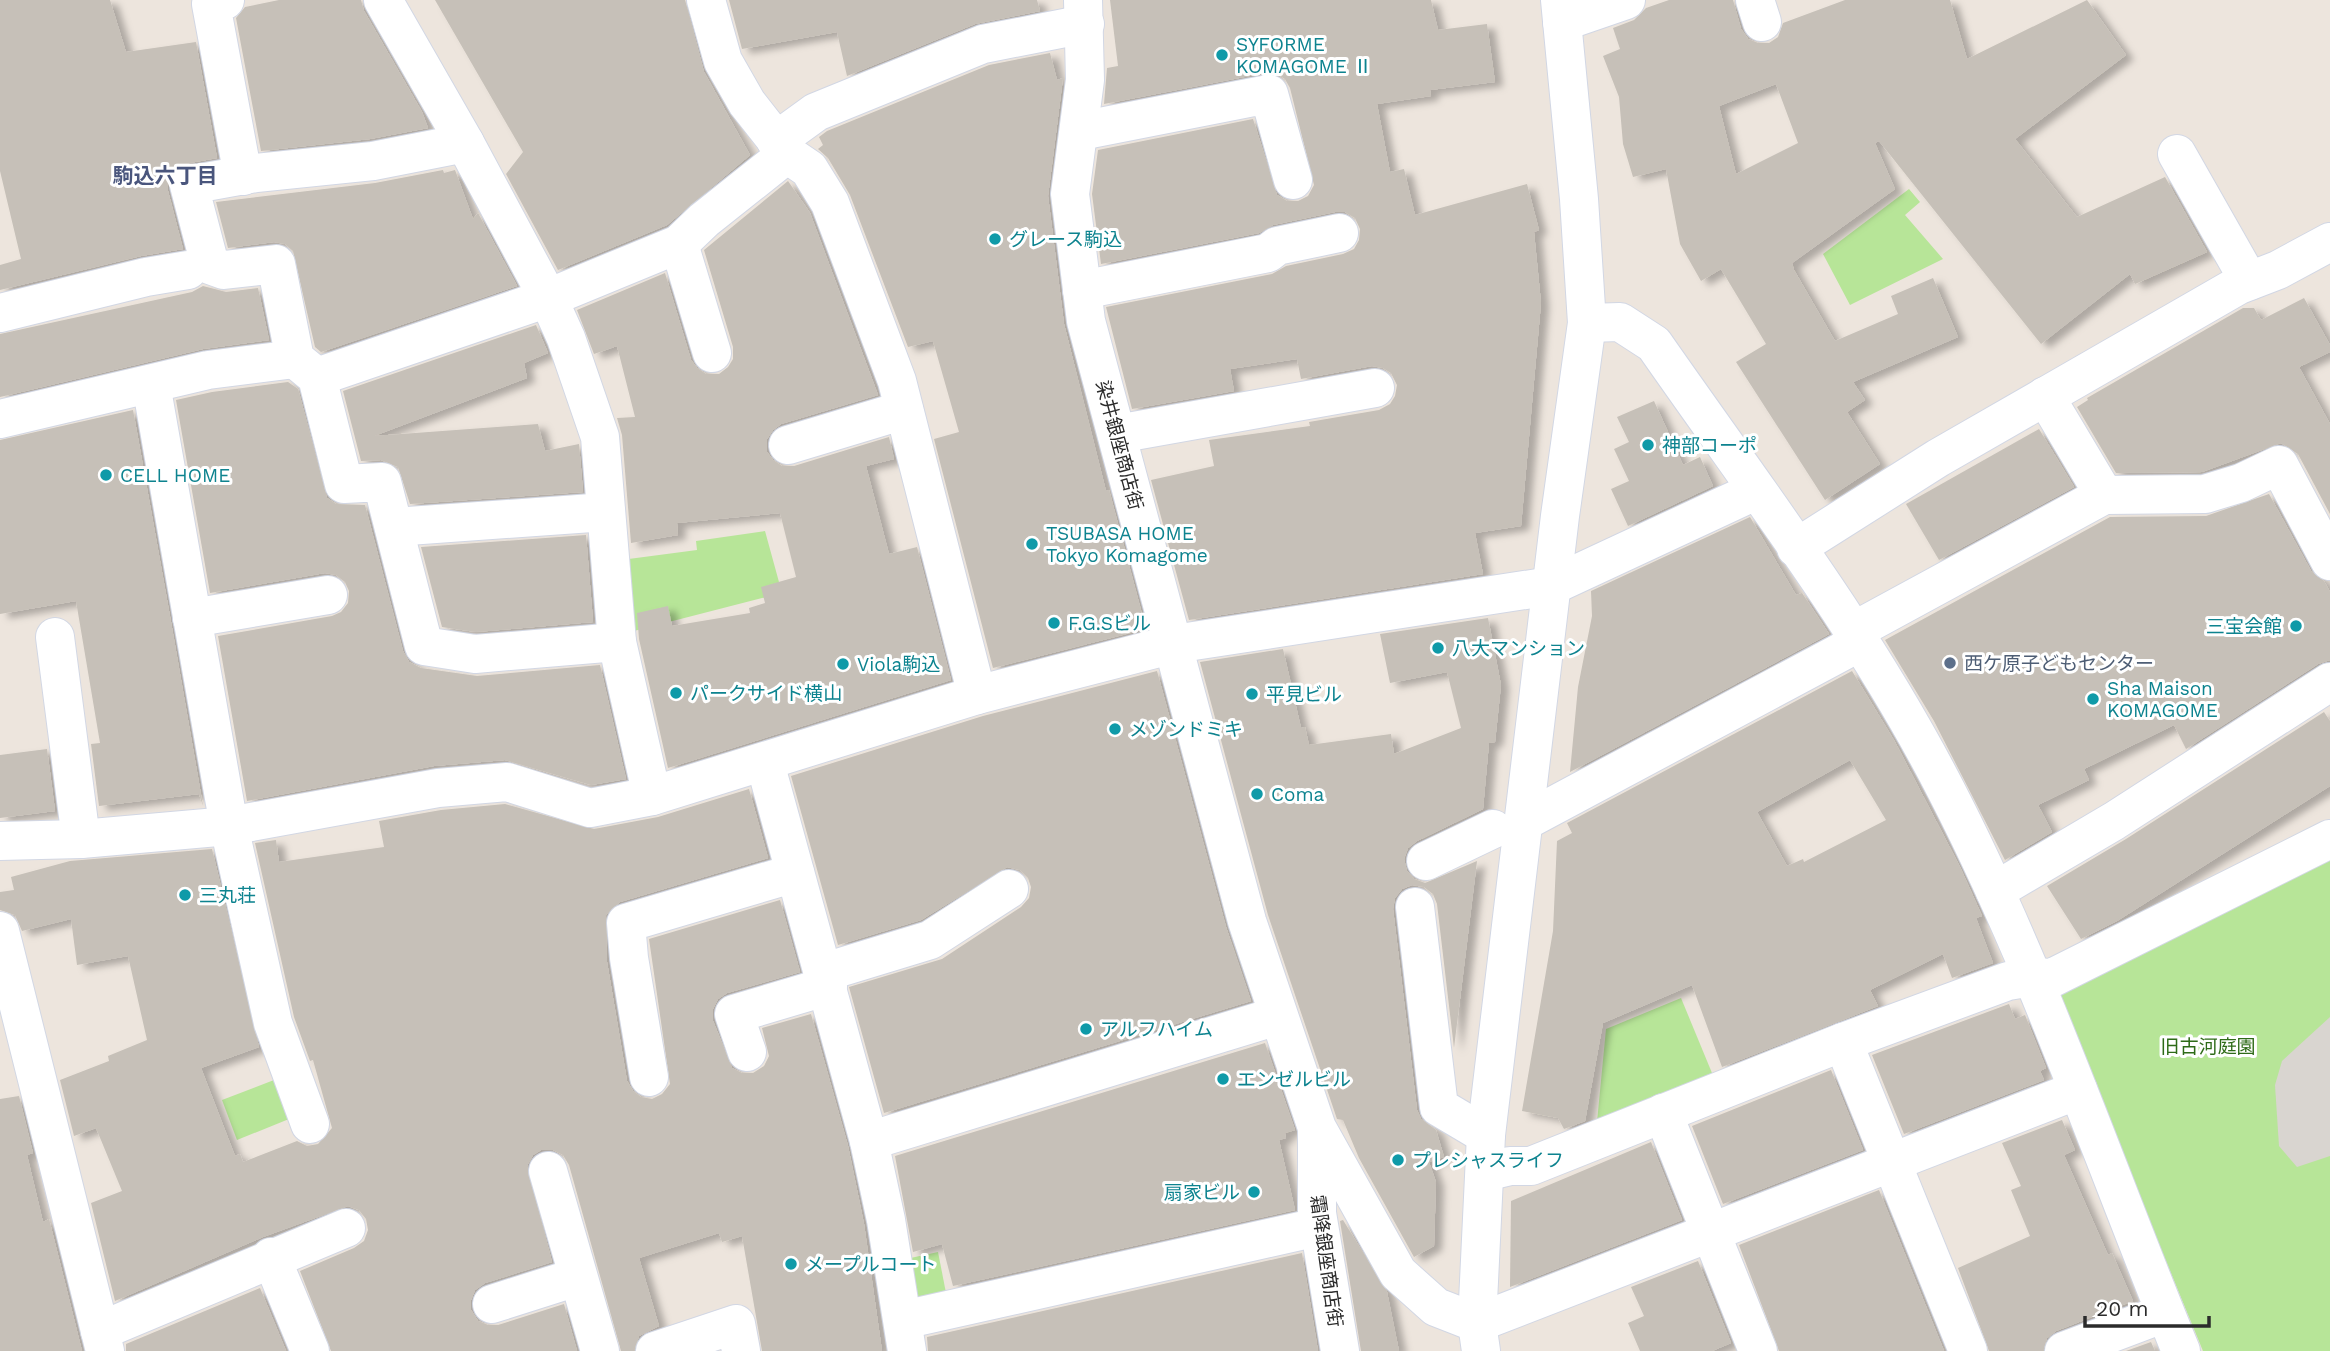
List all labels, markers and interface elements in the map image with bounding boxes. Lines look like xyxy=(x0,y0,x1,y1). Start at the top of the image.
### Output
place label: SYFORME KOMAGOME Ⅱ xyxy=(1236,33,1372,78)
marker: SYFORME KOMAGOME Ⅱ xyxy=(1214,47,1230,63)
district label: 駒込六丁目 xyxy=(113,163,218,188)
place label: グレース駒込 xyxy=(1009,228,1122,251)
marker: グレース駒込 xyxy=(987,231,1003,247)
street label: 染井銀座商店街 xyxy=(1091,378,1148,512)
place label: 神部コーポ xyxy=(1662,434,1757,457)
marker: 神部コーポ xyxy=(1640,437,1656,453)
place label: CELL HOME xyxy=(120,464,230,487)
marker: CELL HOME xyxy=(98,467,114,483)
place label: TSUBASA HOME Tokyo Komagome xyxy=(1046,522,1208,567)
marker: TSUBASA HOME Tokyo Komagome xyxy=(1024,536,1040,552)
place label: F.G.Sビル xyxy=(1068,612,1151,635)
marker: F.G.Sビル xyxy=(1046,615,1062,631)
place label: 三宝会館 xyxy=(2206,615,2282,638)
marker: 三宝会館 xyxy=(2288,618,2304,634)
place label: 八大マンション xyxy=(1452,637,1585,660)
marker: 八大マンション xyxy=(1430,640,1446,656)
place label: 西ケ原子どもセンター xyxy=(1964,652,2154,675)
place label: Viola駒込 xyxy=(857,653,940,676)
marker: 西ケ原子どもセンター xyxy=(1942,655,1958,671)
marker: Viola駒込 xyxy=(835,656,851,672)
place label: Sha Maison KOMAGOME xyxy=(2107,677,2218,722)
place label: パークサイド横山 xyxy=(690,682,842,705)
place label: 平見ビル xyxy=(1266,683,1342,706)
marker: パークサイド横山 xyxy=(668,685,684,701)
marker: 平見ビル xyxy=(1244,686,1260,702)
marker: Sha Maison KOMAGOME xyxy=(2085,691,2101,707)
place label: メゾンドミキ xyxy=(1129,718,1243,741)
marker: メゾンドミキ xyxy=(1107,721,1123,737)
place label: Coma xyxy=(1271,783,1325,806)
marker: Coma xyxy=(1249,786,1265,802)
place label: 三丸荘 xyxy=(199,884,256,907)
marker: 三丸荘 xyxy=(177,887,193,903)
place label: アルフハイム xyxy=(1100,1018,1213,1041)
marker: アルフハイム xyxy=(1078,1021,1094,1037)
park label: 旧古河庭園 xyxy=(2160,1035,2256,1058)
place label: エンゼルビル xyxy=(1237,1068,1351,1091)
marker: エンゼルビル xyxy=(1215,1071,1231,1087)
place label: プレシャスライフ xyxy=(1412,1149,1564,1172)
marker: プレシャスライフ xyxy=(1390,1152,1406,1168)
place label: 扇家ビル xyxy=(1164,1181,1240,1204)
marker: 扇家ビル xyxy=(1246,1184,1262,1200)
street label: 霜降銀座商店街 xyxy=(1306,1194,1347,1329)
place label: メープルコート xyxy=(805,1253,936,1276)
marker: メープルコート xyxy=(783,1256,799,1272)
scale bar xyxy=(2085,1284,2209,1328)
text: 20 m xyxy=(2096,1296,2148,1321)

